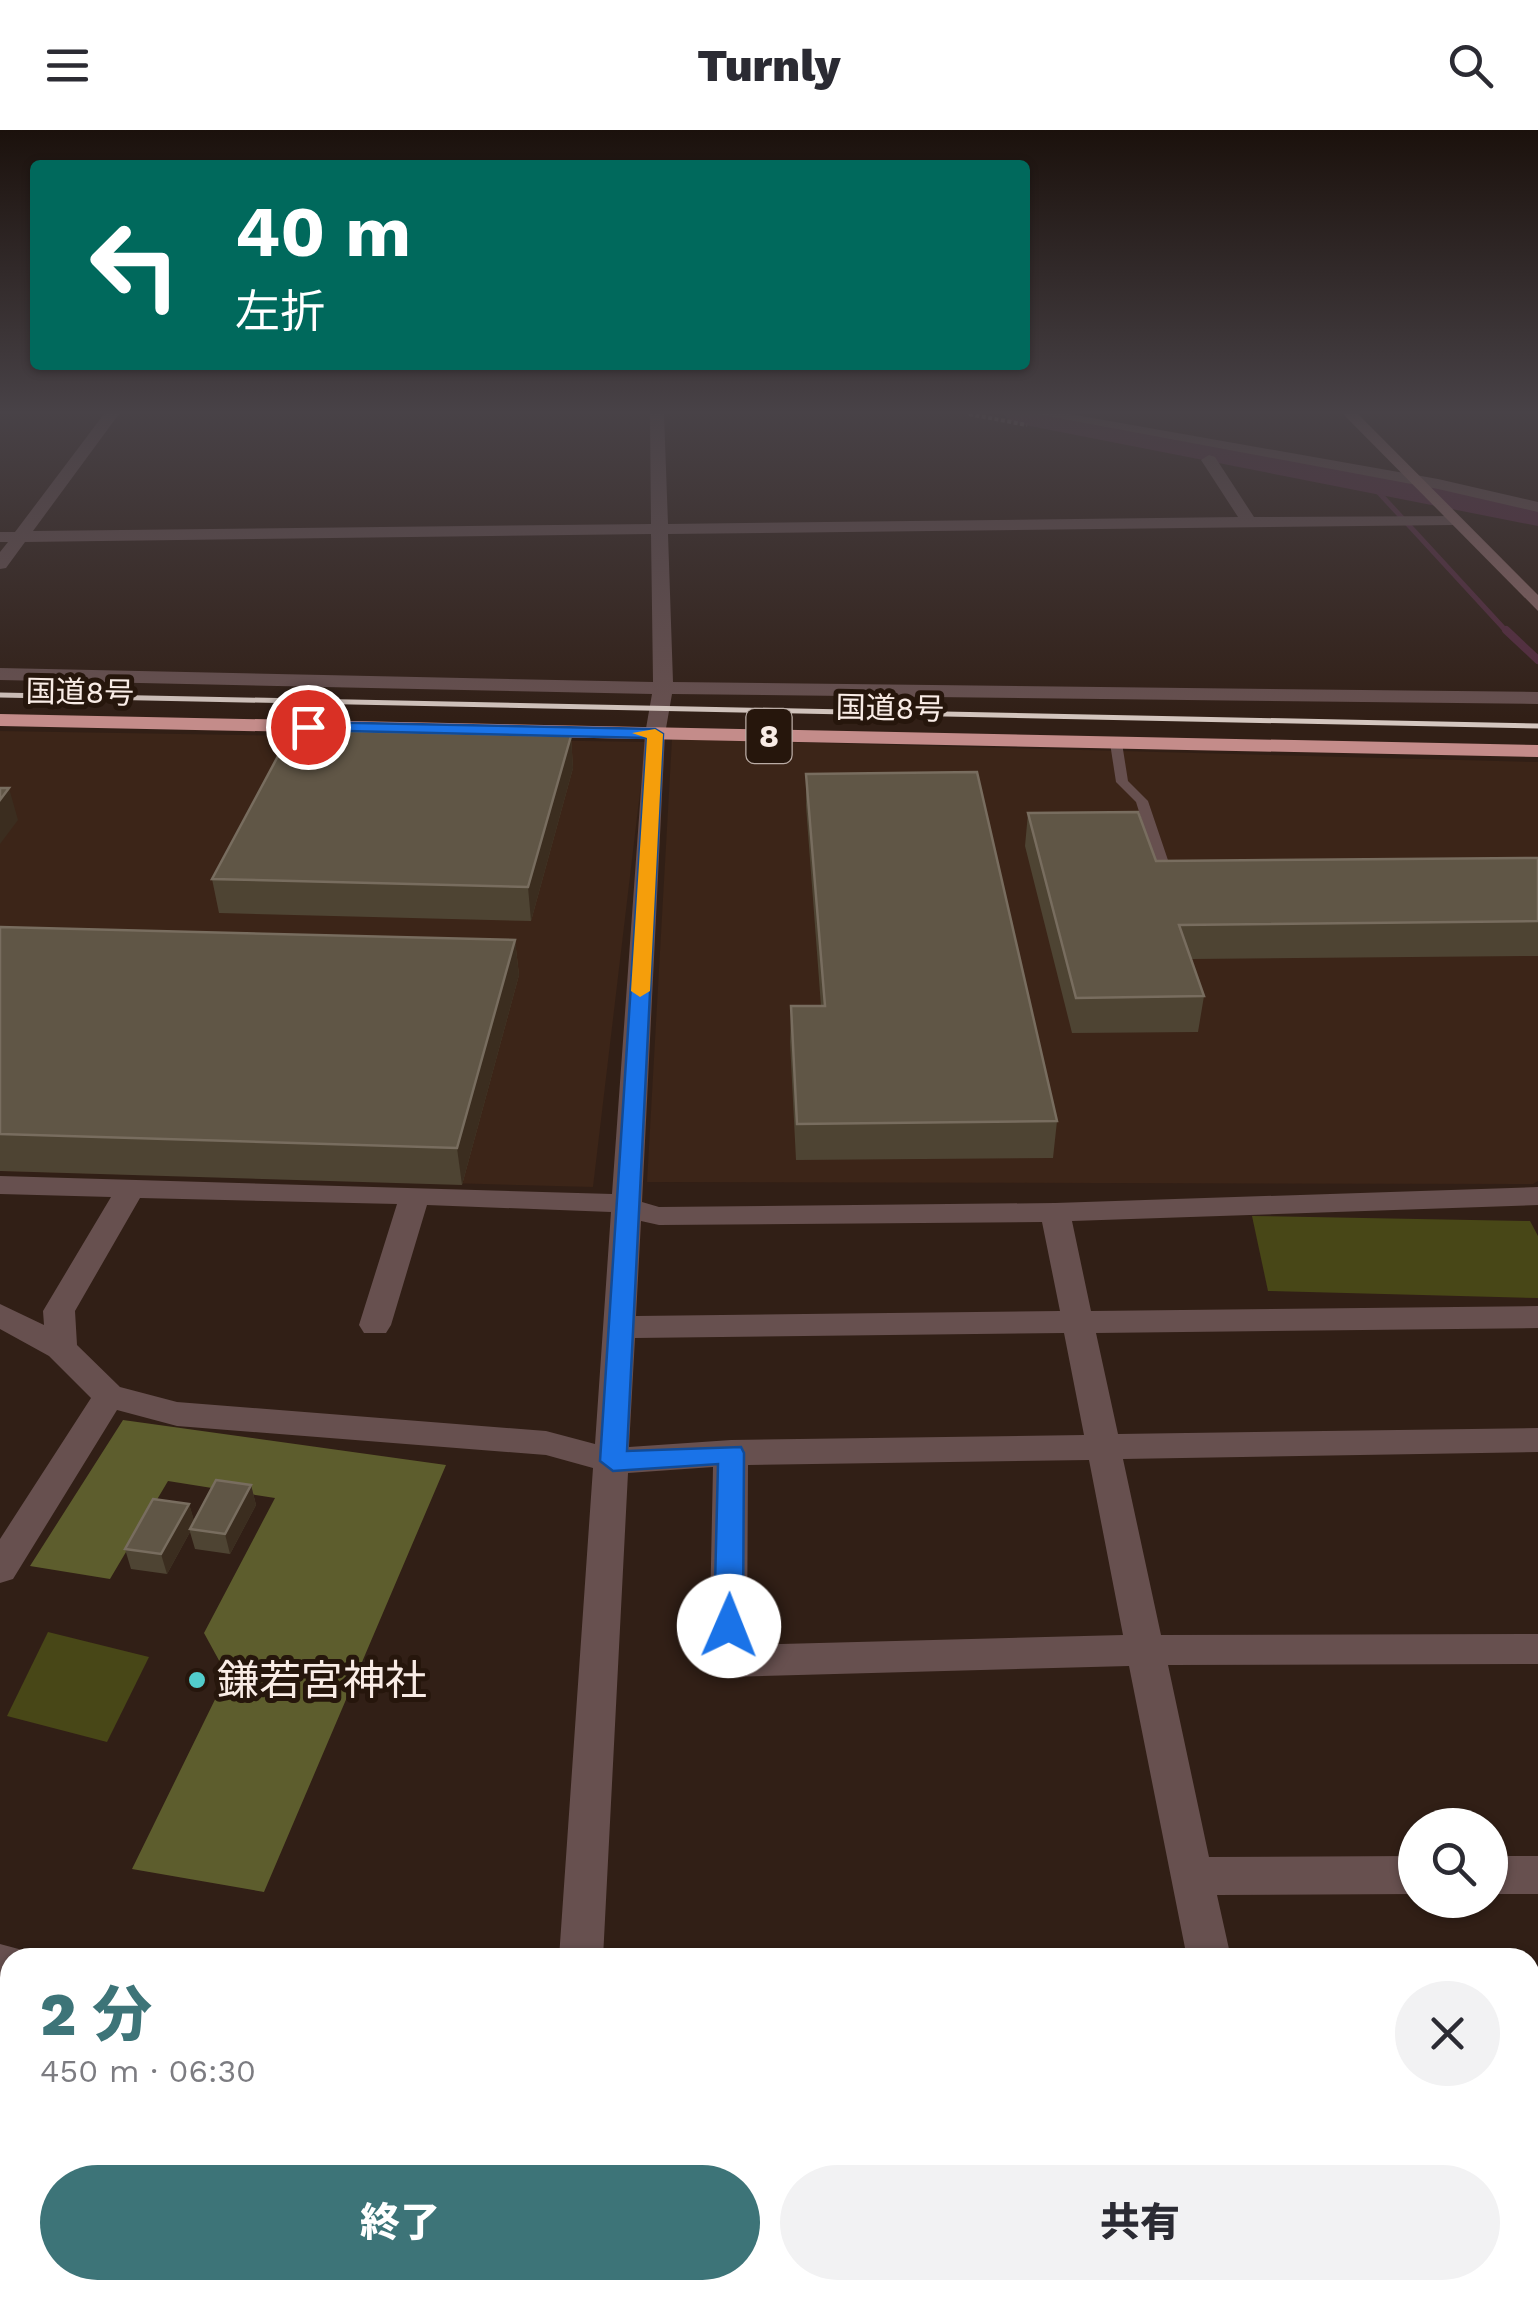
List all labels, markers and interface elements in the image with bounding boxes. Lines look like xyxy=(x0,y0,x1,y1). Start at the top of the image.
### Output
icon: menu xyxy=(40,38,95,93)
icon: search xyxy=(1443,38,1498,93)
text: Turnly xyxy=(697,39,841,92)
text: 40 m xyxy=(235,191,411,273)
icon: left xyxy=(70,200,200,330)
text: 左折 xyxy=(235,285,325,338)
street label: 国道8号 xyxy=(25,674,135,710)
pin xyxy=(266,685,351,770)
street label: 国道8号 xyxy=(835,690,945,726)
icon: arrive xyxy=(281,700,336,755)
road number: 8 xyxy=(746,709,792,763)
position arrow xyxy=(677,1574,781,1678)
place label: 鎌若宮神社 xyxy=(217,1656,427,1705)
marker: 鎌若宮神社 xyxy=(186,1669,208,1691)
map controls xyxy=(1398,1808,1508,1918)
button: search xyxy=(1398,1808,1508,1918)
text: 2 分 xyxy=(40,1979,152,2050)
button: close xyxy=(1395,1981,1500,2086)
text: 450 m · 06:30 xyxy=(40,2052,256,2090)
button: 終了 xyxy=(40,2165,760,2280)
button: 共有 xyxy=(780,2165,1500,2280)

